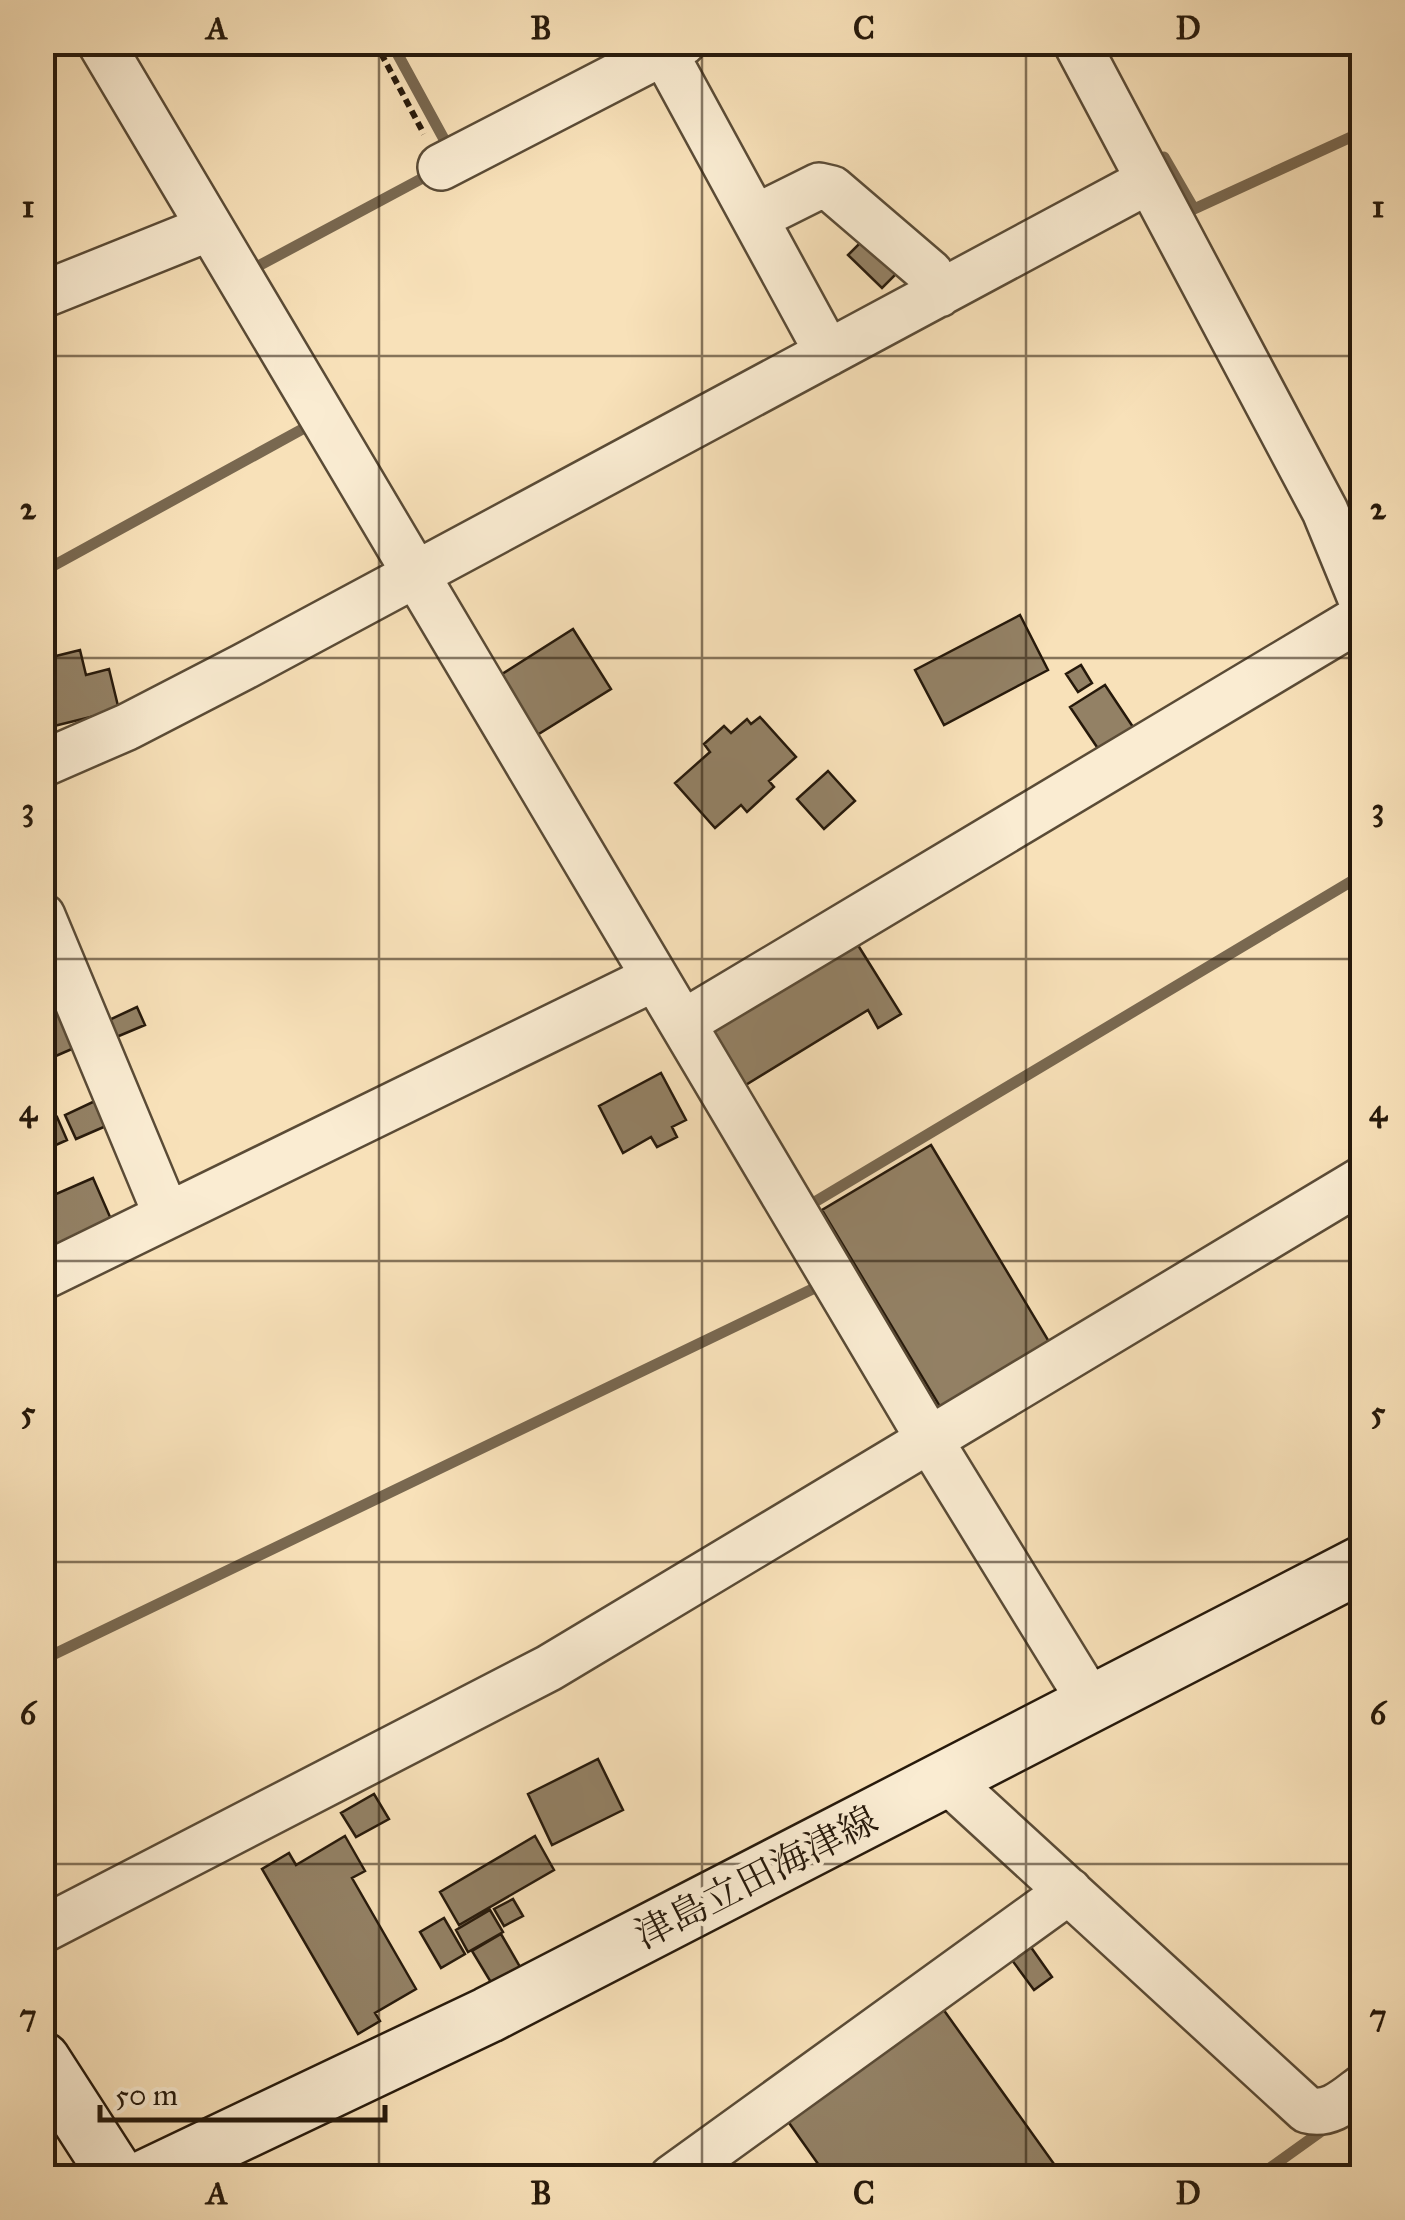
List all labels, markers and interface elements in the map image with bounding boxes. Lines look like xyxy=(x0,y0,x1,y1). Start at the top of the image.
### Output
text: A xyxy=(204,9,228,48)
text: B xyxy=(530,9,552,48)
text: C xyxy=(853,9,875,48)
text: D xyxy=(1175,9,1201,48)
text: 1 xyxy=(22,187,35,226)
text: 1 xyxy=(1372,187,1385,226)
text: 2 xyxy=(20,489,37,528)
text: 2 xyxy=(1370,489,1387,528)
text: 3 xyxy=(22,790,34,829)
text: 3 xyxy=(1372,790,1384,829)
text: 4 xyxy=(19,1091,38,1130)
text: 4 xyxy=(1369,1091,1388,1130)
text: 5 xyxy=(21,1393,36,1432)
text: 5 xyxy=(1371,1393,1386,1432)
text: 6 xyxy=(20,1694,38,1733)
text: 6 xyxy=(1370,1694,1388,1733)
street label: 津島立田海津線 xyxy=(627,1796,885,1958)
text: 7 xyxy=(19,1996,37,2035)
text: 7 xyxy=(1369,1996,1387,2035)
scale bar xyxy=(100,2060,385,2122)
text: 50 m xyxy=(115,2077,178,2113)
text: A xyxy=(204,2174,228,2213)
text: B xyxy=(530,2174,552,2213)
text: C xyxy=(853,2174,875,2213)
text: D xyxy=(1175,2174,1201,2213)

